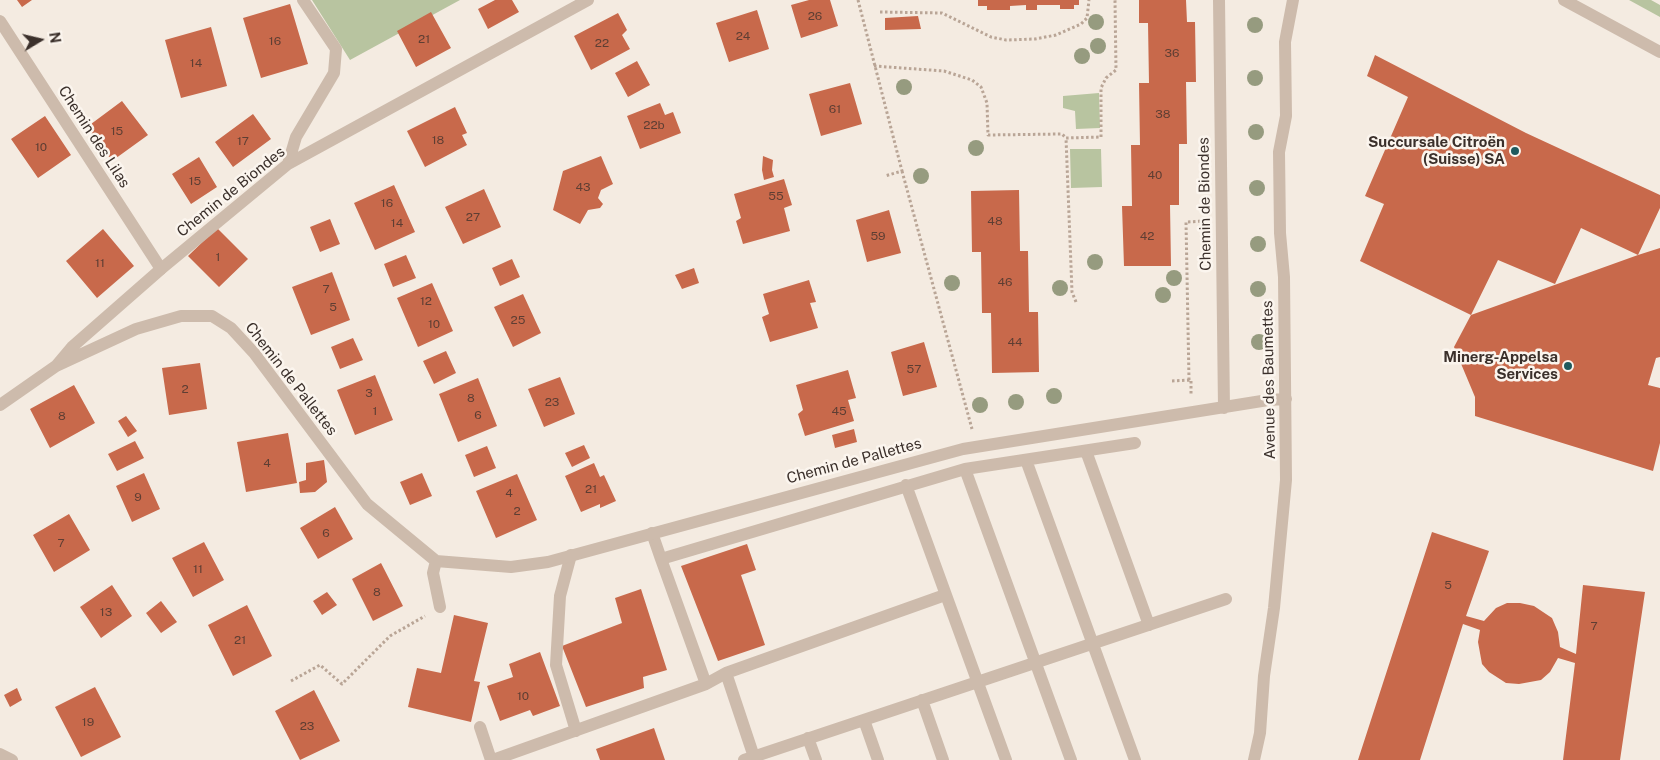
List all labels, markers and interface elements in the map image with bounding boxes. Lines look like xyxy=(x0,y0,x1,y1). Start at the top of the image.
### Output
house number: 26 xyxy=(808,9,822,23)
north arrow xyxy=(15,15,65,65)
house number: 24 xyxy=(736,29,750,43)
text: N xyxy=(46,31,64,44)
house number: 21 xyxy=(418,32,430,46)
house number: 16 xyxy=(269,34,281,48)
house number: 22 xyxy=(595,36,609,50)
house number: 36 xyxy=(1165,46,1179,60)
house number: 14 xyxy=(190,56,202,70)
street label: Chemin des Lilas xyxy=(54,83,134,191)
house number: 61 xyxy=(829,102,841,116)
house number: 38 xyxy=(1155,107,1171,121)
house number: 22b xyxy=(643,118,665,132)
house number: 15 xyxy=(111,124,123,138)
house number: 18 xyxy=(432,133,444,147)
place label: Succursale Citroën (Suisse) SA xyxy=(1368,133,1505,168)
house number: 17 xyxy=(237,134,249,148)
street label: Chemin de Biondes xyxy=(1195,137,1215,271)
house number: 10 xyxy=(35,140,47,154)
street label: Chemin de Biondes xyxy=(173,143,289,241)
marker: Succursale Citroën (Suisse) SA xyxy=(1509,145,1521,157)
house number: 40 xyxy=(1148,168,1162,182)
house number: 15 xyxy=(189,174,201,188)
house number: 43 xyxy=(575,180,591,194)
house number: 55 xyxy=(768,189,784,203)
house number: 16 xyxy=(381,196,393,210)
house number: 27 xyxy=(466,210,480,224)
house number: 48 xyxy=(987,214,1003,228)
house number: 14 xyxy=(391,216,403,230)
house number: 59 xyxy=(870,229,886,243)
house number: 42 xyxy=(1140,229,1154,243)
house number: 1 xyxy=(216,250,220,264)
house number: 11 xyxy=(95,256,105,270)
house number: 46 xyxy=(997,275,1013,289)
house number: 7 xyxy=(322,282,330,296)
house number: 12 xyxy=(420,294,432,308)
house number: 5 xyxy=(329,300,337,314)
street label: Avenue des Baumettes xyxy=(1259,300,1279,460)
house number: 25 xyxy=(511,313,525,327)
house number: 10 xyxy=(428,317,440,331)
street label: Chemin de Pallettes xyxy=(241,319,341,439)
house number: 44 xyxy=(1007,335,1023,349)
place label: Minerg-Appelsa Services xyxy=(1443,348,1558,383)
marker: Minerg-Appelsa Services xyxy=(1562,360,1574,372)
house number: 57 xyxy=(907,362,921,376)
house number: 2 xyxy=(181,382,189,396)
house number: 3 xyxy=(365,386,373,400)
house number: 8 xyxy=(467,391,475,405)
house number: 23 xyxy=(545,395,559,409)
house number: 1 xyxy=(373,404,377,418)
house number: 45 xyxy=(831,404,847,418)
house number: 6 xyxy=(474,408,482,422)
house number: 8 xyxy=(58,409,66,423)
street label: Chemin de Pallettes xyxy=(785,434,923,488)
house number: 4 xyxy=(263,456,271,470)
house number: 21 xyxy=(585,482,597,496)
house number: 4 xyxy=(505,486,513,500)
house number: 9 xyxy=(134,490,142,504)
house number: 2 xyxy=(513,504,521,518)
house number: 6 xyxy=(322,526,330,540)
house number: 7 xyxy=(57,536,65,550)
house number: 11 xyxy=(193,562,203,576)
house number: 5 xyxy=(1444,578,1452,592)
house number: 8 xyxy=(373,585,381,599)
house number: 13 xyxy=(100,605,112,619)
house number: 7 xyxy=(1590,619,1598,633)
house number: 21 xyxy=(234,633,246,647)
house number: 10 xyxy=(517,689,529,703)
house number: 19 xyxy=(82,715,94,729)
house number: 23 xyxy=(300,719,314,733)

